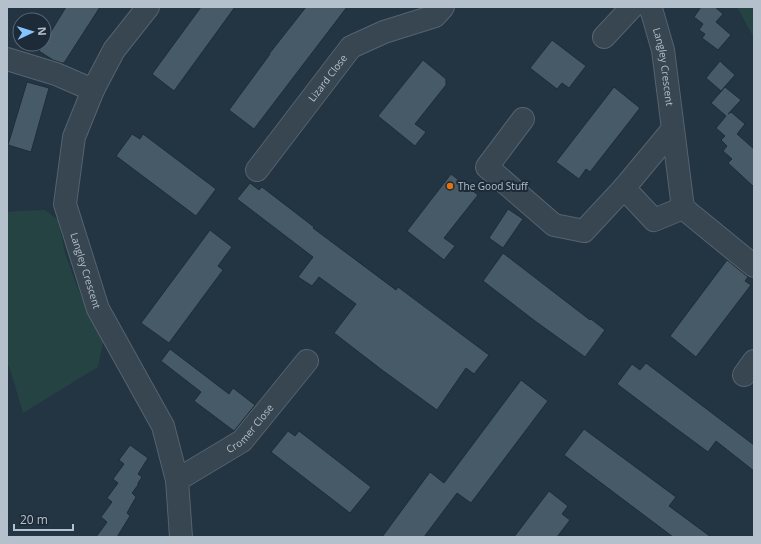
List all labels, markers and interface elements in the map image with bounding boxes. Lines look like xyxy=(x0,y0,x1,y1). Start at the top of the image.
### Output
north arrow xyxy=(12,12,52,52)
text: N xyxy=(35,26,50,36)
street label: Langley Crescent xyxy=(650,26,677,107)
street label: Lizard Close xyxy=(305,51,350,104)
place label: The Good Stuff xyxy=(458,179,529,193)
marker: The Good Stuff xyxy=(445,181,455,191)
street label: Langley Crescent xyxy=(67,231,105,311)
street label: Cromer Close xyxy=(223,401,277,456)
scale bar xyxy=(14,506,73,532)
text: 20 m xyxy=(20,511,48,528)

